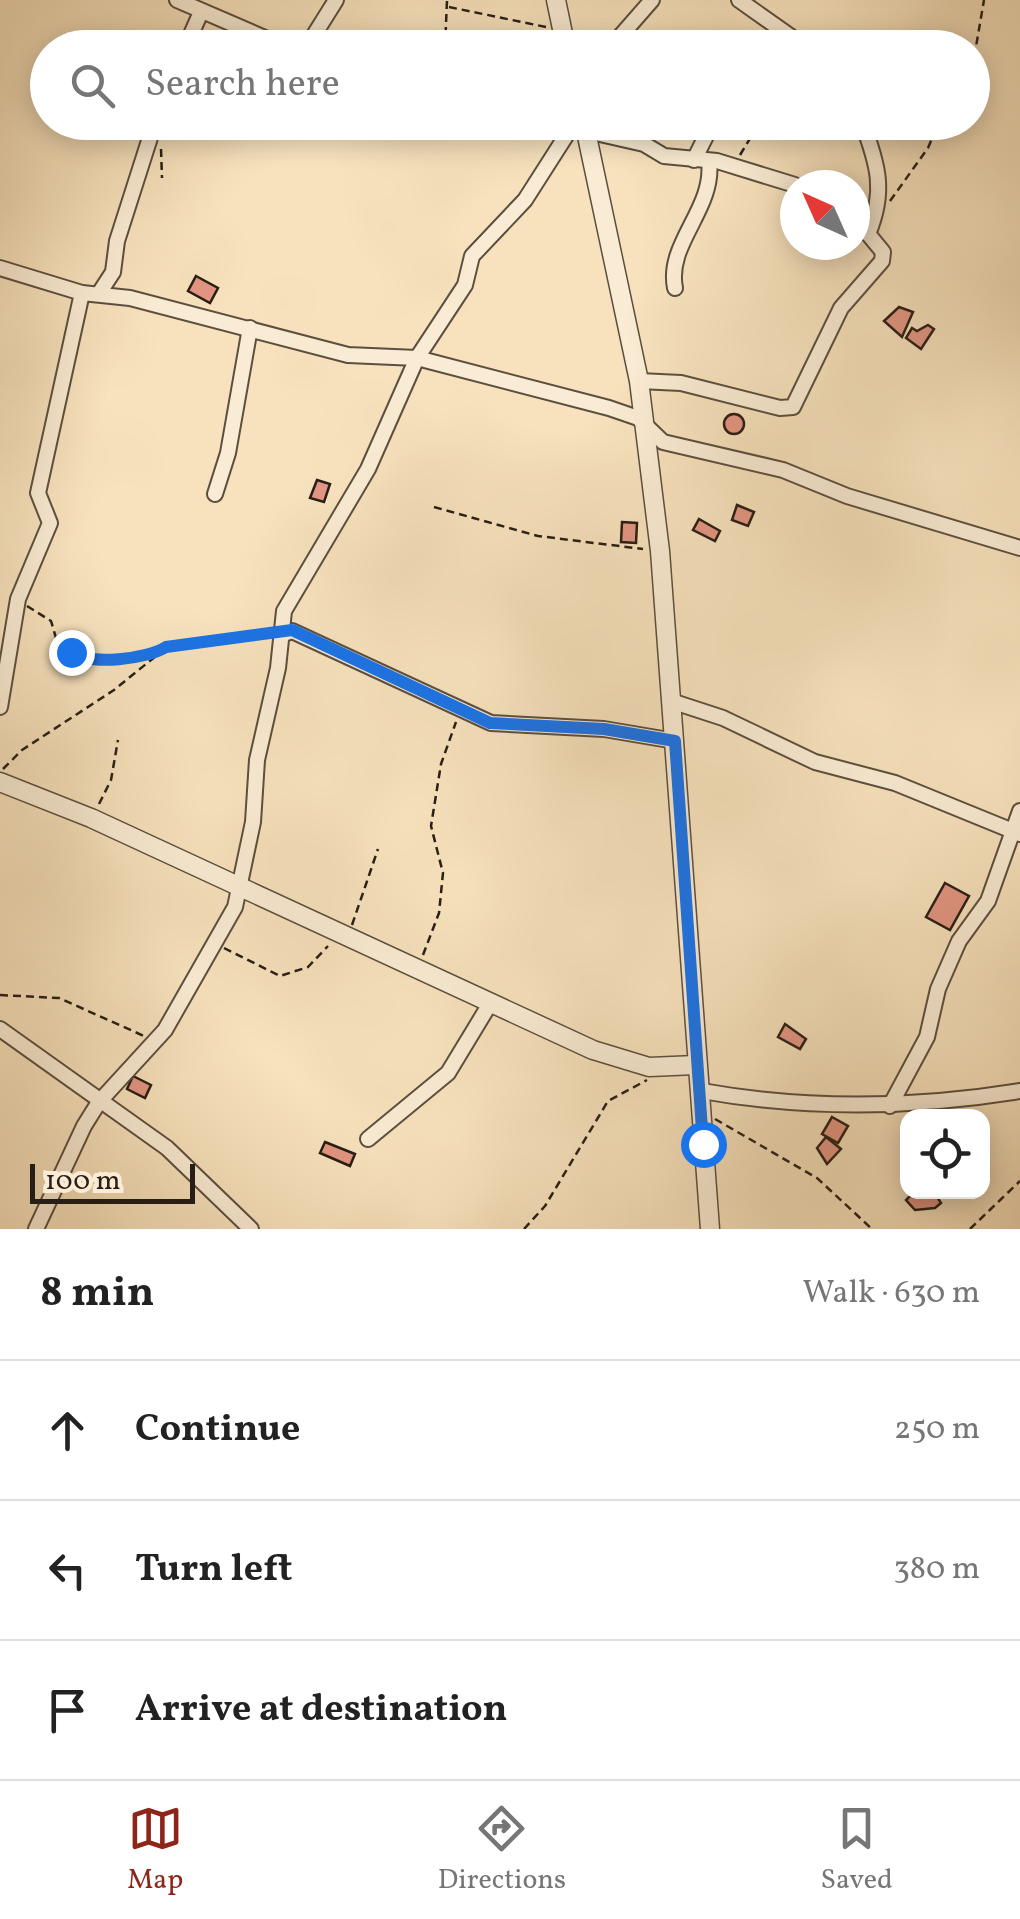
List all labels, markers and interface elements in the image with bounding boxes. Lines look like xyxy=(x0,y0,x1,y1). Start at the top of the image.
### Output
search box xyxy=(30,30,990,140)
icon: search xyxy=(65,58,120,113)
text: Search here xyxy=(145,59,340,112)
north arrow xyxy=(780,170,870,260)
route end xyxy=(49,630,95,676)
map controls xyxy=(900,1109,990,1199)
button: locate xyxy=(900,1109,990,1199)
route start xyxy=(681,1122,727,1168)
scale bar xyxy=(30,1159,195,1204)
text: 100 m xyxy=(45,1162,120,1201)
text: 8 min xyxy=(40,1265,154,1324)
text: Walk · 630 m xyxy=(803,1272,980,1316)
icon: ahead xyxy=(40,1403,95,1458)
text: Continue xyxy=(135,1404,300,1457)
text: 250 m xyxy=(894,1408,980,1452)
icon: left xyxy=(40,1543,95,1598)
text: Turn left xyxy=(135,1544,292,1597)
text: 380 m xyxy=(893,1548,980,1592)
icon: arrive xyxy=(40,1683,95,1738)
text: Arrive at destination xyxy=(135,1684,508,1737)
tab: Map xyxy=(127,1801,183,1900)
tab: Directions xyxy=(438,1801,566,1900)
tab: Saved xyxy=(821,1801,893,1900)

